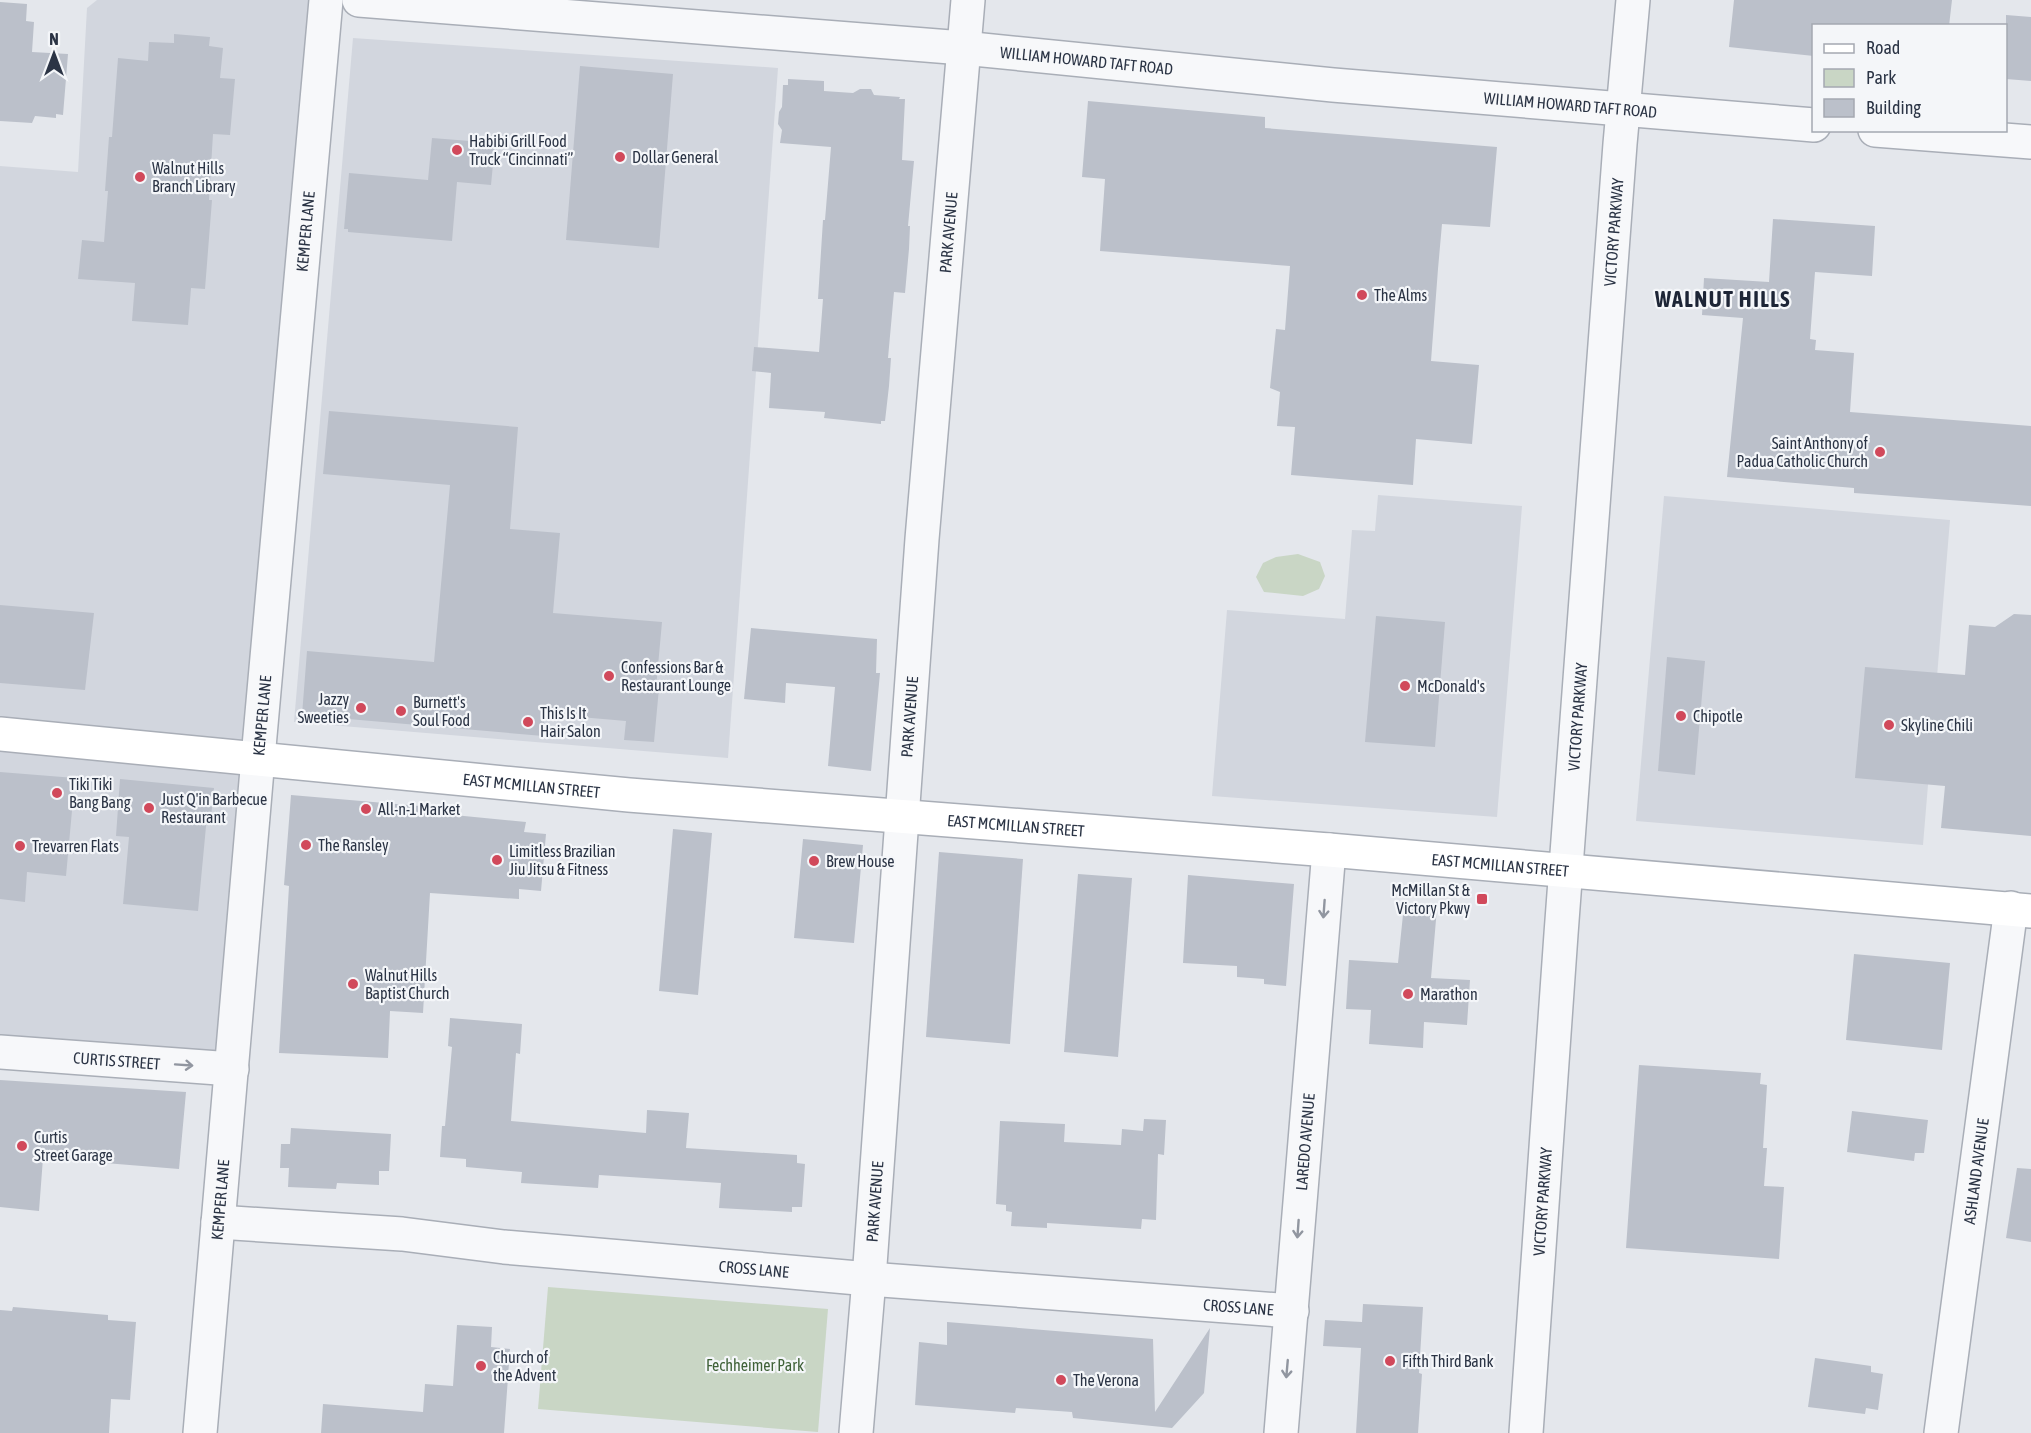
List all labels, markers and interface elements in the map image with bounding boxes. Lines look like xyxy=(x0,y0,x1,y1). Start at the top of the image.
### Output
north arrow xyxy=(24,24,84,84)
legend xyxy=(1812,24,2007,132)
text: N xyxy=(49,30,59,48)
text: Road xyxy=(1866,37,1900,58)
street label: WILLIAM HOWARD TAFT ROAD xyxy=(999,43,1174,78)
text: Park xyxy=(1866,67,1896,88)
street label: WILLIAM HOWARD TAFT ROAD xyxy=(1483,89,1658,121)
text: Building xyxy=(1866,97,1921,118)
place label: Habibi Grill Food Truck “Cincinnati” xyxy=(469,132,573,168)
marker: Habibi Grill Food Truck “Cincinnati” xyxy=(450,143,464,157)
place label: Dollar General xyxy=(632,148,719,166)
marker: Dollar General xyxy=(613,150,627,164)
place label: Walnut Hills Branch Library xyxy=(152,159,236,196)
marker: Walnut Hills Branch Library xyxy=(133,170,147,184)
street label: VICTORY PARKWAY xyxy=(1600,176,1627,287)
street label: KEMPER LANE xyxy=(293,190,318,273)
street label: PARK AVENUE xyxy=(936,191,961,274)
place label: The Alms xyxy=(1374,286,1428,304)
district label: WALNUT HILLS xyxy=(1654,286,1791,312)
marker: The Alms xyxy=(1355,288,1369,302)
place label: Saint Anthony of Padua Catholic Church xyxy=(1736,434,1869,470)
marker: Saint Anthony of Padua Catholic Church xyxy=(1873,445,1887,459)
place label: Confessions Bar & Restaurant Lounge xyxy=(621,658,731,695)
street label: VICTORY PARKWAY xyxy=(1564,661,1590,772)
marker: Confessions Bar & Restaurant Lounge xyxy=(602,669,616,683)
street label: KEMPER LANE xyxy=(249,675,274,757)
street label: PARK AVENUE xyxy=(897,676,921,758)
place label: McDonald's xyxy=(1417,677,1486,695)
marker: McDonald's xyxy=(1398,679,1412,693)
place label: Jazzy Sweeties xyxy=(297,690,349,726)
place label: Burnett's Soul Food xyxy=(413,693,470,729)
marker: Jazzy Sweeties xyxy=(354,701,368,715)
marker: Burnett's Soul Food xyxy=(394,704,408,718)
place label: This Is It Hair Salon xyxy=(540,704,601,740)
place label: Chipotle xyxy=(1693,707,1743,726)
marker: Chipotle xyxy=(1674,709,1688,723)
marker: This Is It Hair Salon xyxy=(521,715,535,729)
place label: Skyline Chili xyxy=(1901,716,1973,735)
marker: Skyline Chili xyxy=(1882,718,1896,732)
street label: EAST MCMILLAN STREET xyxy=(462,770,601,801)
place label: Tiki Tiki Bang Bang xyxy=(69,775,131,812)
marker: Tiki Tiki Bang Bang xyxy=(50,786,64,800)
place label: Just Q'in Barbecue Restaurant xyxy=(161,790,267,826)
place label: All-n-1 Market xyxy=(378,800,461,818)
marker: Just Q'in Barbecue Restaurant xyxy=(142,801,156,815)
marker: All-n-1 Market xyxy=(359,802,373,816)
street label: EAST MCMILLAN STREET xyxy=(946,811,1085,840)
place label: The Ransley xyxy=(318,836,389,855)
place label: Trevarren Flats xyxy=(32,837,119,855)
marker: The Ransley xyxy=(299,838,313,852)
marker: Trevarren Flats xyxy=(13,839,27,853)
place label: Limitless Brazilian Jiu Jitsu & Fitness xyxy=(509,842,616,878)
street label: EAST MCMILLAN STREET xyxy=(1431,850,1570,880)
place label: Brew House xyxy=(826,852,895,870)
marker: Limitless Brazilian Jiu Jitsu & Fitness xyxy=(490,853,504,867)
marker: Brew House xyxy=(807,854,821,868)
place label: McMillan St & Victory Pkwy xyxy=(1391,881,1471,918)
marker: McMillan St & Victory Pkwy xyxy=(1475,892,1489,906)
one-way arrow xyxy=(1319,898,1330,918)
place label: Walnut Hills Baptist Church xyxy=(365,966,449,1003)
marker: Walnut Hills Baptist Church xyxy=(346,977,360,991)
place label: Marathon xyxy=(1420,985,1478,1003)
marker: Marathon xyxy=(1401,987,1415,1001)
street label: CURTIS STREET xyxy=(73,1048,161,1073)
one-way arrow xyxy=(174,1060,193,1071)
street label: LAREDO AVENUE xyxy=(1292,1093,1318,1191)
street label: ASHLAND AVENUE xyxy=(1960,1117,1992,1225)
place label: Curtis Street Garage xyxy=(34,1128,113,1165)
marker: Curtis Street Garage xyxy=(15,1139,29,1153)
street label: VICTORY PARKWAY xyxy=(1529,1146,1555,1256)
street label: KEMPER LANE xyxy=(208,1159,232,1241)
street label: PARK AVENUE xyxy=(863,1161,886,1243)
one-way arrow xyxy=(1292,1218,1303,1238)
street label: CROSS LANE xyxy=(718,1257,790,1281)
street label: CROSS LANE xyxy=(1203,1295,1274,1319)
place label: Church of the Advent xyxy=(493,1348,557,1384)
place label: Fifth Third Bank xyxy=(1402,1352,1494,1370)
marker: Fifth Third Bank xyxy=(1383,1354,1397,1368)
park label: Fechheimer Park xyxy=(706,1356,804,1374)
marker: Church of the Advent xyxy=(474,1359,488,1373)
one-way arrow xyxy=(1281,1359,1292,1379)
place label: The Verona xyxy=(1073,1371,1139,1389)
marker: The Verona xyxy=(1054,1373,1068,1387)

